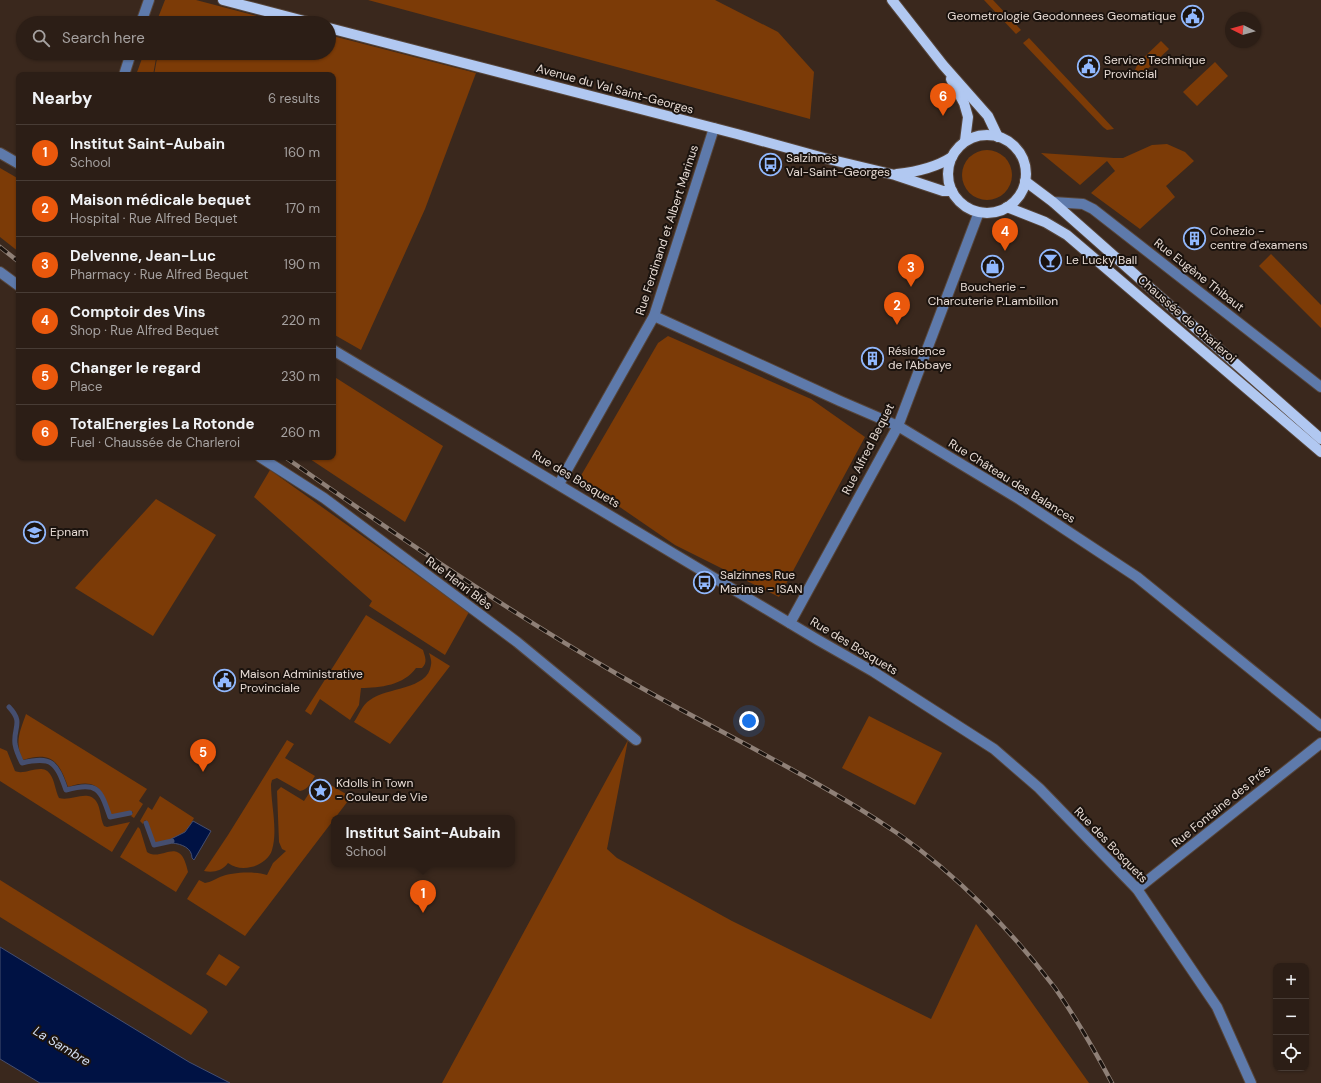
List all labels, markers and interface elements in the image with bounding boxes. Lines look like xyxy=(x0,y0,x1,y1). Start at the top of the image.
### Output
public building icon: Geometrologie Geodonnees Geomatique xyxy=(1179,3,1205,29)
place label: Geometrologie Geodonnees Geomatique xyxy=(947,8,1176,24)
north arrow xyxy=(1225,12,1261,48)
search box xyxy=(16,16,336,60)
icon: search xyxy=(30,27,52,49)
text: Search here xyxy=(62,28,145,48)
place label: Service Technique Provincial xyxy=(1104,52,1206,82)
public building icon: Service Technique Provincial xyxy=(1076,54,1102,80)
street label: Avenue du Val Saint-Georges xyxy=(535,60,695,118)
pin: 6 xyxy=(930,83,956,116)
text: Nearby xyxy=(32,87,92,109)
text: 6 results xyxy=(268,90,320,107)
text: Institut Saint-Aubain xyxy=(70,134,225,154)
street label: Rue Ferdinand et Albert Marinus xyxy=(632,143,702,317)
text: 1 xyxy=(43,144,47,161)
text: 160 m xyxy=(284,144,320,161)
place label: Salzinnes Val-Saint-Georges xyxy=(786,150,890,180)
bus stop icon: Salzinnes Val-Saint-Georges xyxy=(757,152,783,178)
text: School xyxy=(70,154,111,171)
text: Maison médicale bequet xyxy=(70,190,251,210)
text: 2 xyxy=(41,200,49,217)
text: 170 m xyxy=(285,200,320,217)
text: Hospital · Rue Alfred Bequet xyxy=(70,210,238,227)
pin: 4 xyxy=(992,218,1018,251)
place label: Cohezio - centre d'examens xyxy=(1210,223,1308,253)
building icon: Cohezio - centre d'examens xyxy=(1181,225,1207,251)
street label: Rue Eugène Thibaut xyxy=(1151,235,1247,315)
text: Delvenne, Jean-Luc xyxy=(70,246,216,266)
bar icon: Le Lucky Ball xyxy=(1038,247,1064,273)
place label: Le Lucky Ball xyxy=(1066,252,1137,268)
shop icon: Boucherie - Charcuterie P.Lambillon xyxy=(980,253,1006,279)
pin: 3 xyxy=(898,254,924,287)
text: 3 xyxy=(41,256,49,273)
text: 190 m xyxy=(284,256,320,273)
text: Pharmacy · Rue Alfred Bequet xyxy=(70,266,248,283)
street label: Chaussée de Charleroi xyxy=(1134,272,1240,366)
place label: Boucherie - Charcuterie P.Lambillon xyxy=(928,279,1058,309)
pin: 2 xyxy=(884,292,910,325)
text: Comptoir des Vins xyxy=(70,302,205,322)
text: 4 xyxy=(41,312,49,329)
text: 220 m xyxy=(281,312,320,329)
text: Shop · Rue Alfred Bequet xyxy=(70,322,219,339)
place label: Résidence de l'Abbaye xyxy=(888,343,952,373)
building icon: Résidence de l'Abbaye xyxy=(859,345,885,371)
text: Changer le regard xyxy=(70,358,201,378)
text: 5 xyxy=(41,368,49,385)
text: 230 m xyxy=(281,368,320,385)
text: Place xyxy=(70,378,102,395)
street label: Rue Alfred Bequet xyxy=(838,400,898,497)
text: TotalEnergies La Rotonde xyxy=(70,414,254,434)
text: 6 xyxy=(41,424,49,441)
text: 260 m xyxy=(280,424,320,441)
text: Fuel · Chaussée de Charleroi xyxy=(70,434,240,451)
street label: Rue Château des Balances xyxy=(945,435,1079,527)
street label: Rue des Bosquets xyxy=(529,446,623,512)
school or university icon: Epnam xyxy=(21,519,47,545)
place label: Epnam xyxy=(50,524,88,540)
street label: Rue Henri Blès xyxy=(423,553,495,613)
place label: Salzinnes Rue Marinus - ISAN xyxy=(720,567,803,597)
bus stop icon: Salzinnes Rue Marinus - ISAN xyxy=(691,569,717,595)
street label: Rue des Bosquets xyxy=(807,613,901,679)
place label: Maison Administrative Provinciale xyxy=(240,666,363,696)
public building icon: Maison Administrative Provinciale xyxy=(211,668,237,694)
your location xyxy=(739,711,759,731)
pin: 5 xyxy=(190,739,216,772)
street label: Rue Fontaine des Prés xyxy=(1168,761,1274,851)
place label: Kdolls in Town - Couleur de Vie xyxy=(336,775,428,805)
place icon: Kdolls in Town - Couleur de Vie xyxy=(308,777,334,803)
street label: Rue des Bosquets xyxy=(1071,804,1151,886)
popup xyxy=(331,815,515,867)
text: Institut Saint-Aubain xyxy=(345,823,501,843)
text: School xyxy=(345,843,386,860)
pin: 1 xyxy=(410,880,436,913)
map controls xyxy=(1273,963,1309,1071)
button: + xyxy=(1273,963,1309,999)
button: − xyxy=(1273,999,1309,1035)
water label: La Sambre xyxy=(30,1022,94,1070)
button: locate xyxy=(1273,1035,1309,1071)

